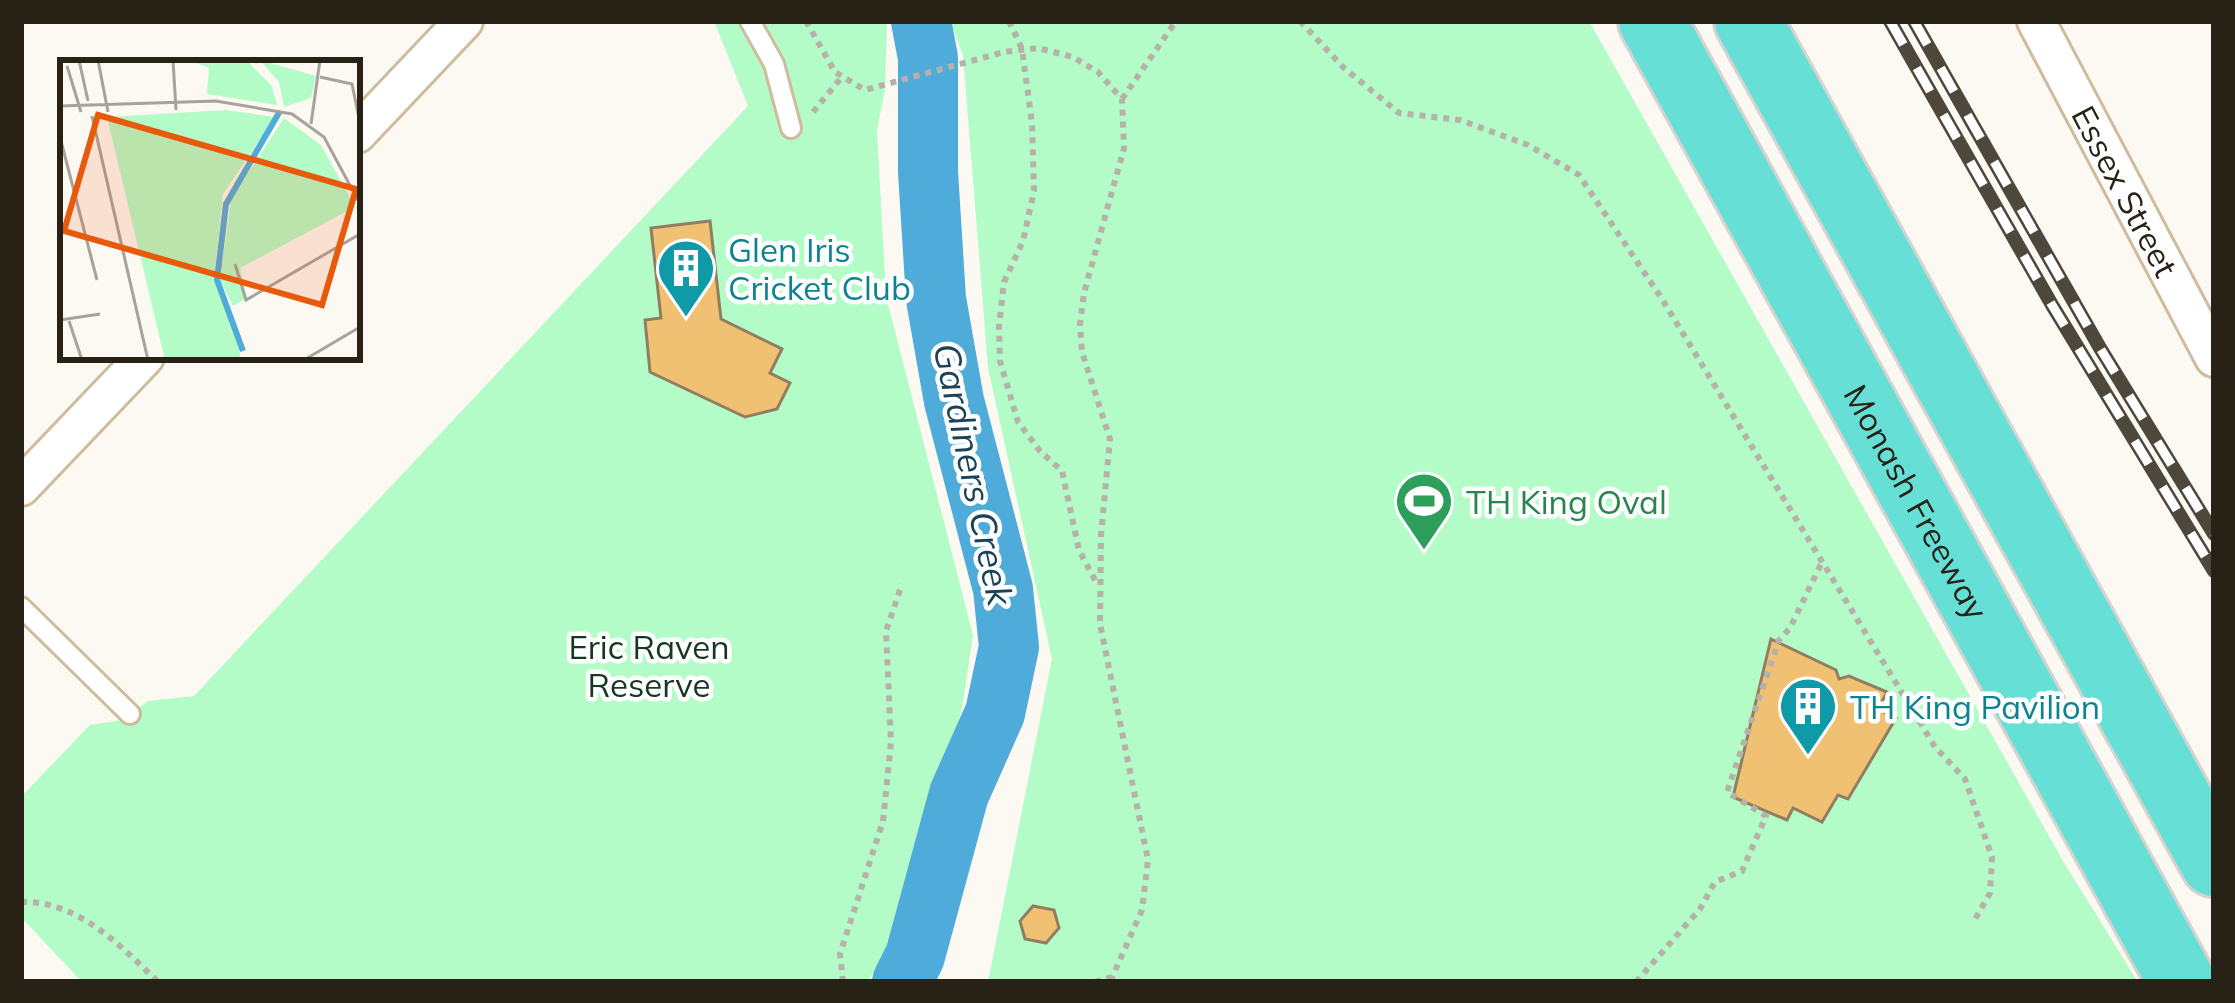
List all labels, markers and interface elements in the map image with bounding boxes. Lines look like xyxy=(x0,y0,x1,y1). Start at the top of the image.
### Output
inset map xyxy=(60,60,360,360)
street label: Essex Street xyxy=(2064,98,2188,283)
place label: Glen Iris Cricket Club xyxy=(728,229,911,308)
building icon: Glen Iris Cricket Club xyxy=(655,237,717,319)
water label: Gardiners Creek xyxy=(924,339,1024,611)
street label: Monash Freeway xyxy=(1836,377,1999,627)
sports icon: TH King Oval xyxy=(1393,470,1455,552)
place label: TH King Oval xyxy=(1466,481,1667,522)
park label: Eric Raven Reserve xyxy=(568,626,730,705)
building icon: TH King Pavilion xyxy=(1777,675,1839,757)
place label: TH King Pavilion xyxy=(1850,686,2100,727)

